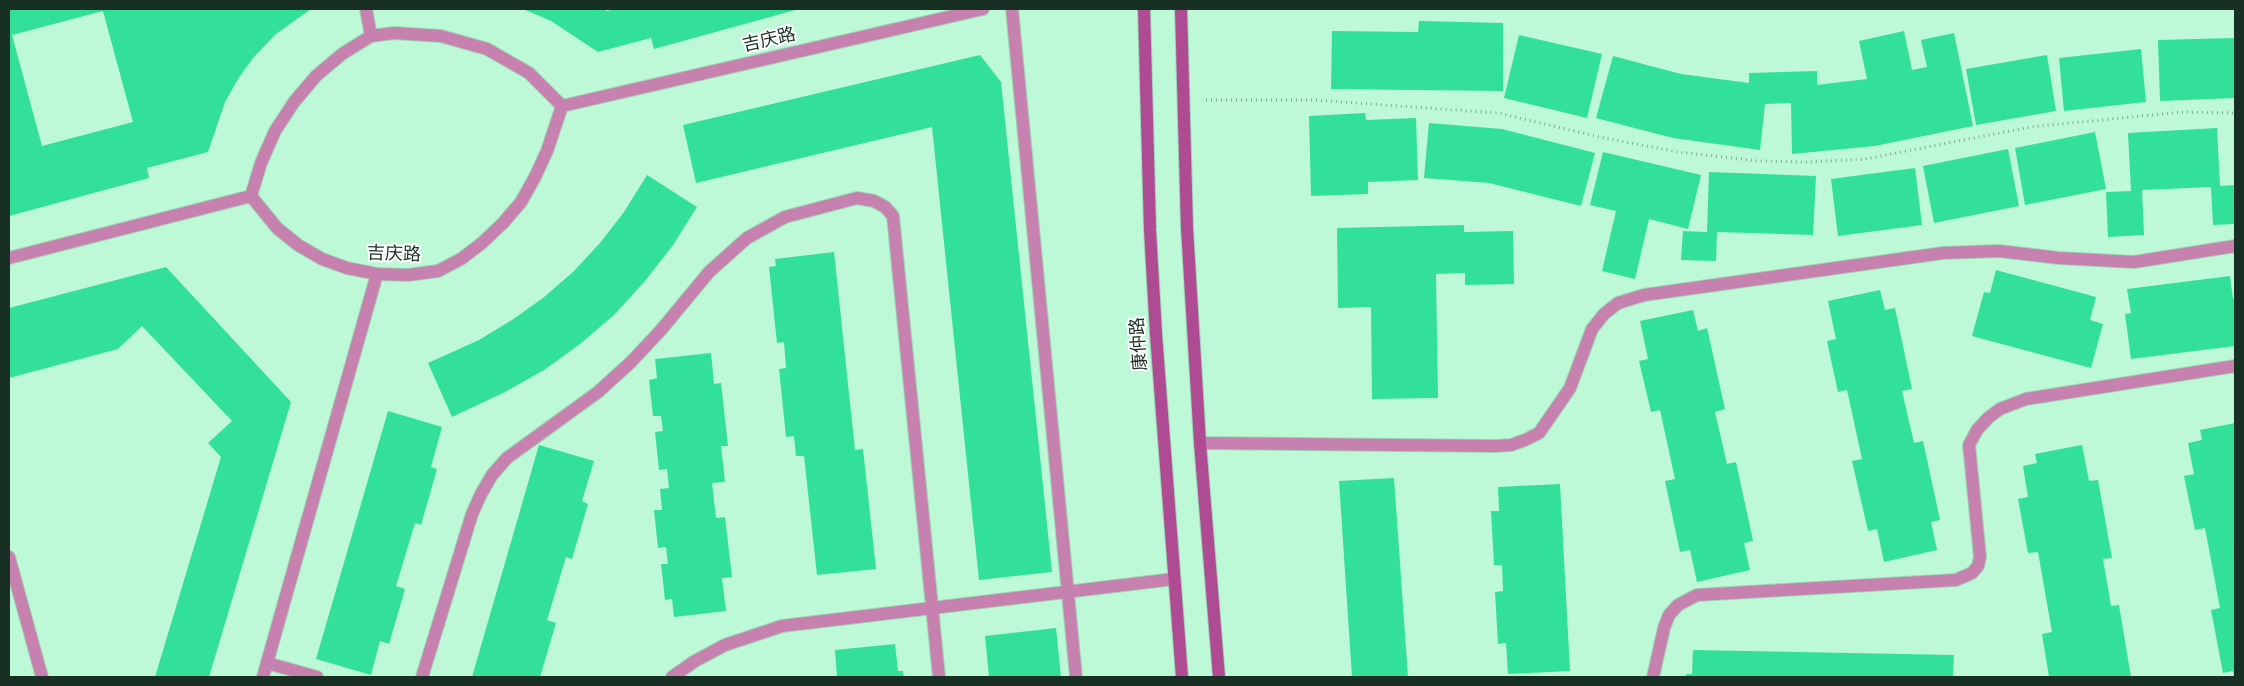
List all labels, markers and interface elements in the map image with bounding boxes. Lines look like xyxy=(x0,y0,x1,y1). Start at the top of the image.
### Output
street label: 吉庆路 xyxy=(740,23,798,57)
street label: 吉庆路 xyxy=(367,242,421,266)
street label: 康仲路 xyxy=(1126,316,1152,372)

